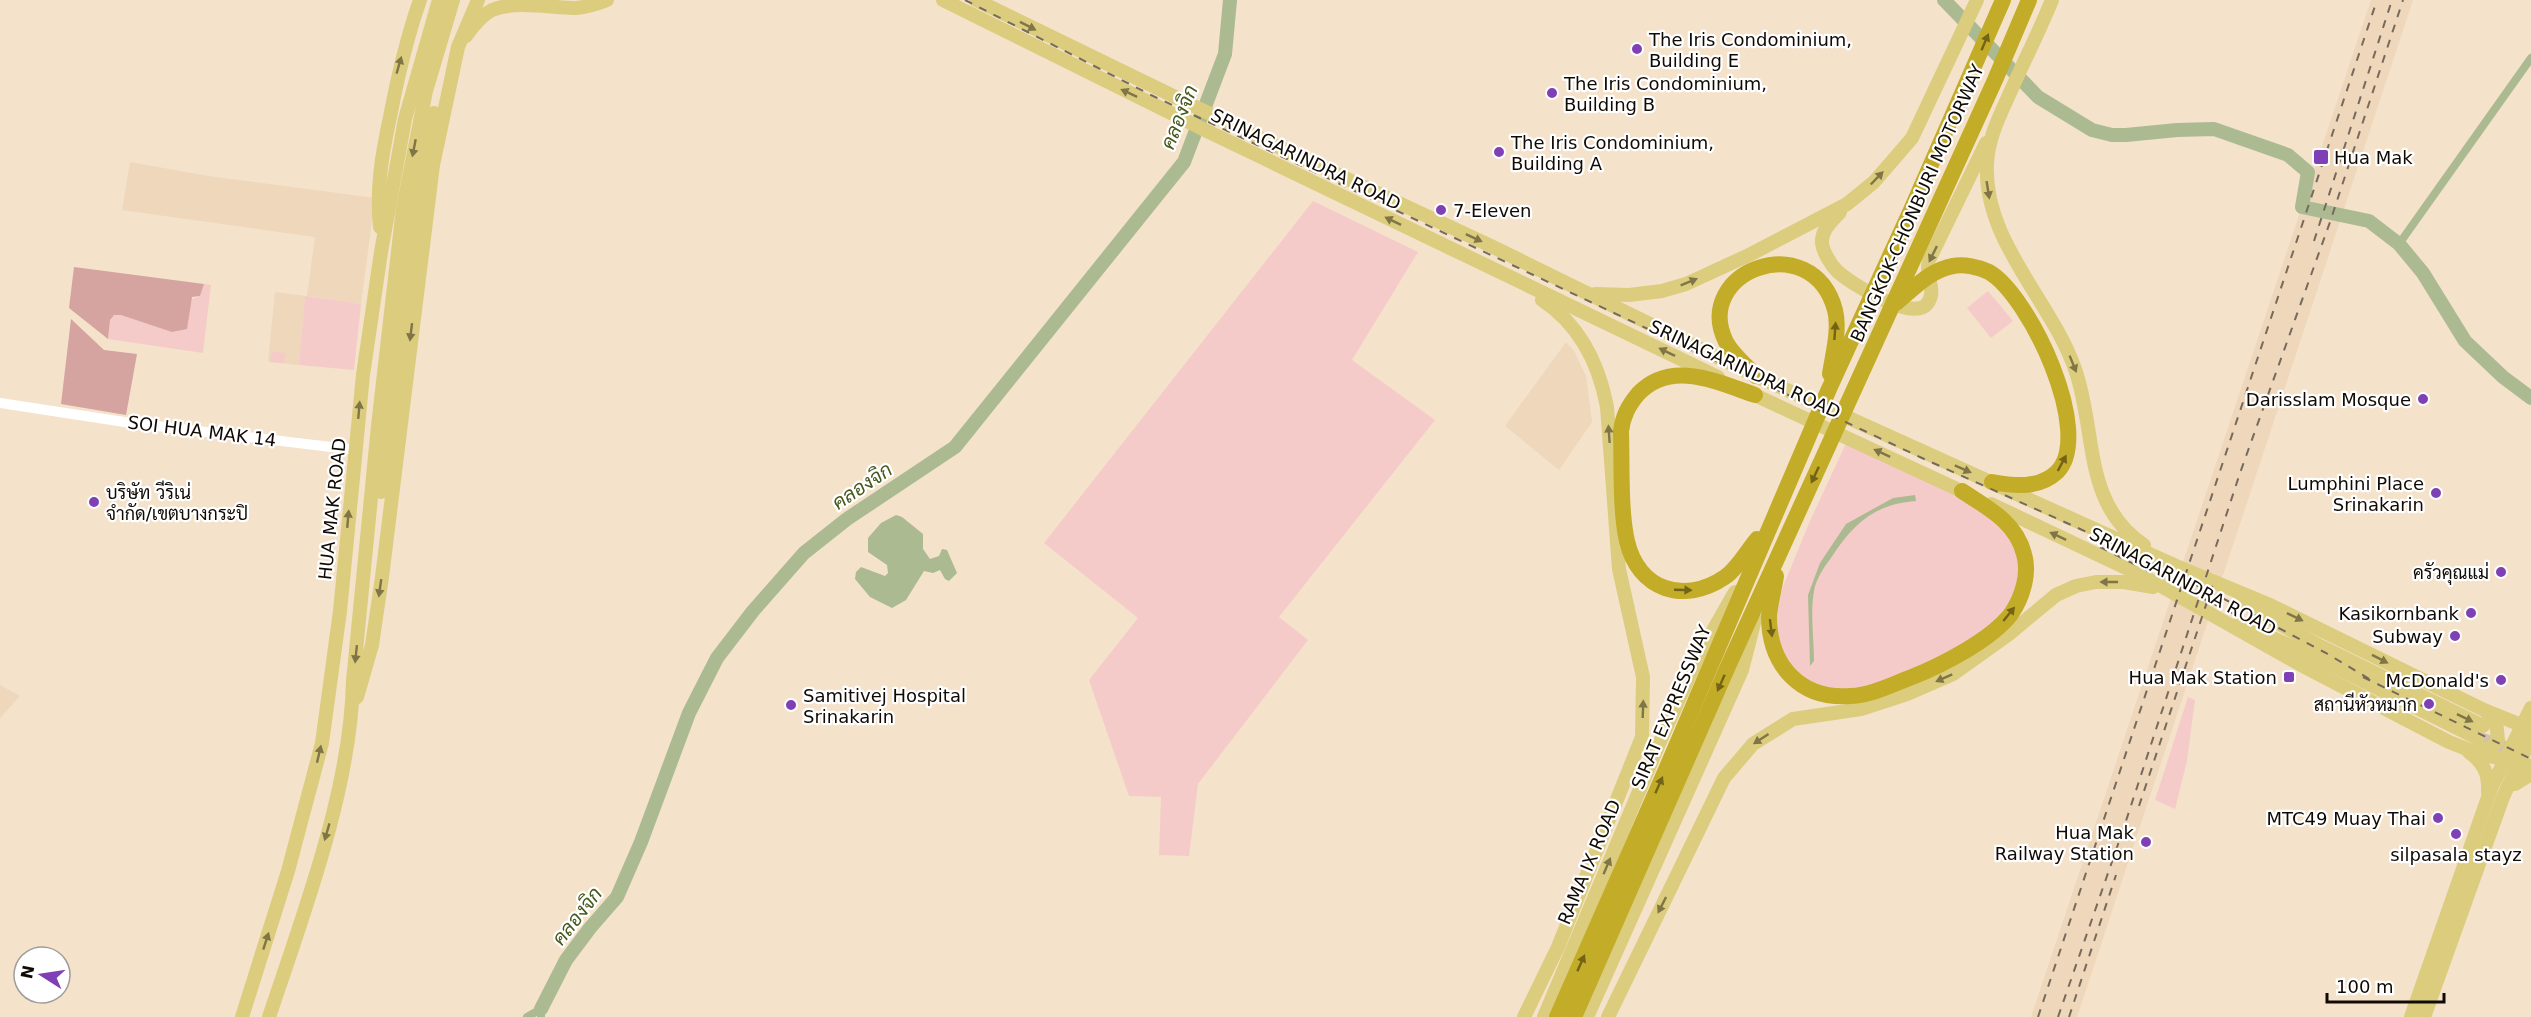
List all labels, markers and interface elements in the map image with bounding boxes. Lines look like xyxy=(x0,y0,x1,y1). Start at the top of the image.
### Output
one-way arrow xyxy=(1020,22,1037,31)
place label: The Iris Condominium, Building E xyxy=(1648,29,1852,71)
one-way arrow xyxy=(1980,32,1990,50)
marker: The Iris Condominium, Building E xyxy=(1630,42,1644,56)
one-way arrow xyxy=(395,56,405,74)
street label: BANGKOK-CHONBURI MOTORWAY xyxy=(1846,60,1988,345)
place label: The Iris Condominium, Building B xyxy=(1563,73,1767,115)
water label: คลองจิก xyxy=(1155,81,1203,153)
marker: The Iris Condominium, Building B xyxy=(1545,86,1559,100)
one-way arrow xyxy=(1120,88,1137,97)
street label: SRINAGARINDRA ROAD xyxy=(1208,104,1404,214)
place label: The Iris Condominium, Building A xyxy=(1510,132,1714,174)
one-way arrow xyxy=(409,139,418,158)
marker: The Iris Condominium, Building A xyxy=(1492,145,1506,159)
place label: Hua Mak xyxy=(2334,147,2413,168)
marker: Hua Mak xyxy=(2312,148,2330,166)
one-way arrow xyxy=(1869,172,1883,186)
one-way arrow xyxy=(1984,180,1993,199)
place label: 7-Eleven xyxy=(1453,200,1532,221)
marker: 7-Eleven xyxy=(1434,203,1448,217)
one-way arrow xyxy=(1384,217,1401,226)
one-way arrow xyxy=(1465,233,1482,242)
one-way arrow xyxy=(1928,245,1938,262)
one-way arrow xyxy=(1680,277,1698,287)
street label: SRINAGARINDRA ROAD xyxy=(1646,315,1844,423)
one-way arrow xyxy=(1831,321,1840,340)
one-way arrow xyxy=(406,323,416,342)
one-way arrow xyxy=(1658,348,1676,358)
one-way arrow xyxy=(2069,355,2078,373)
place label: Darisslam Mosque xyxy=(2246,389,2411,410)
marker: Darisslam Mosque xyxy=(2416,392,2430,406)
one-way arrow xyxy=(354,400,364,419)
street label: SOI HUA MAK 14 xyxy=(126,411,278,451)
one-way arrow xyxy=(1604,424,1614,443)
street label: HUA MAK ROAD xyxy=(314,437,350,581)
one-way arrow xyxy=(1873,448,1890,457)
one-way arrow xyxy=(2057,454,2067,471)
water label: คลองจิก xyxy=(827,457,897,515)
one-way arrow xyxy=(1954,464,1972,474)
one-way arrow xyxy=(1810,466,1820,484)
place label: Lumphini Place Srinakarin xyxy=(2288,473,2424,515)
place label: บริษัท วีริเน่ จำกัด/เขตบางกระปิ xyxy=(106,480,248,524)
marker: Lumphini Place Srinakarin xyxy=(2429,486,2443,500)
marker: บริษัท วีริเน่ จำกัด/เขตบางกระปิ xyxy=(87,495,101,509)
one-way arrow xyxy=(343,509,353,528)
street label: SRINAGARINDRA ROAD xyxy=(2086,523,2280,639)
one-way arrow xyxy=(2049,532,2066,541)
place label: ครัวคุณแม่ xyxy=(2413,561,2489,585)
marker: ครัวคุณแม่ xyxy=(2494,565,2508,579)
one-way arrow xyxy=(2099,577,2118,587)
one-way arrow xyxy=(375,579,384,598)
one-way arrow xyxy=(1673,586,1692,595)
place label: Kasikornbank xyxy=(2339,603,2460,624)
one-way arrow xyxy=(2003,606,2016,622)
marker: Kasikornbank xyxy=(2464,606,2478,620)
one-way arrow xyxy=(2286,613,2303,622)
one-way arrow xyxy=(1766,619,1776,638)
street label: SIRAT EXPRESSWAY xyxy=(1627,621,1715,792)
place label: Subway xyxy=(2372,626,2443,647)
marker: Subway xyxy=(2448,629,2462,643)
one-way arrow xyxy=(351,645,361,664)
one-way arrow xyxy=(2372,654,2389,663)
place label: Hua Mak Station xyxy=(2129,667,2277,688)
marker: Hua Mak Station xyxy=(2282,670,2296,684)
place label: McDonald's xyxy=(2386,670,2489,691)
one-way arrow xyxy=(1934,673,1952,683)
marker: McDonald's xyxy=(2494,673,2508,687)
one-way arrow xyxy=(1716,675,1726,693)
place label: Samitivej Hospital Srinakarin xyxy=(803,685,966,727)
place label: สถานีหัวหมาก xyxy=(2314,692,2417,715)
marker: สถานีหัวหมาก xyxy=(2422,697,2436,711)
marker: Samitivej Hospital Srinakarin xyxy=(784,698,798,712)
one-way arrow xyxy=(1639,700,1648,719)
one-way arrow xyxy=(2456,713,2473,722)
one-way arrow xyxy=(1753,734,1770,745)
one-way arrow xyxy=(315,744,325,763)
one-way arrow xyxy=(1655,776,1665,794)
street label: RAMA IX ROAD xyxy=(1553,796,1625,928)
place label: MTC49 Muay Thai xyxy=(2267,808,2426,829)
marker: MTC49 Muay Thai xyxy=(2431,811,2445,825)
place label: Hua Mak Railway Station xyxy=(1995,822,2135,864)
one-way arrow xyxy=(322,823,331,841)
marker: silpasala stayz xyxy=(2449,827,2463,841)
marker: Hua Mak Railway Station xyxy=(2139,835,2153,849)
place label: silpasala stayz xyxy=(2390,844,2522,865)
one-way arrow xyxy=(1603,857,1612,875)
water label: คลองจิก xyxy=(547,882,607,950)
one-way arrow xyxy=(1657,896,1667,913)
one-way arrow xyxy=(262,932,271,950)
north arrow xyxy=(12,945,72,1005)
one-way arrow xyxy=(1576,954,1586,972)
text: N xyxy=(17,963,39,981)
scale bar xyxy=(2327,966,2444,1004)
text: 100 m xyxy=(2336,976,2394,997)

